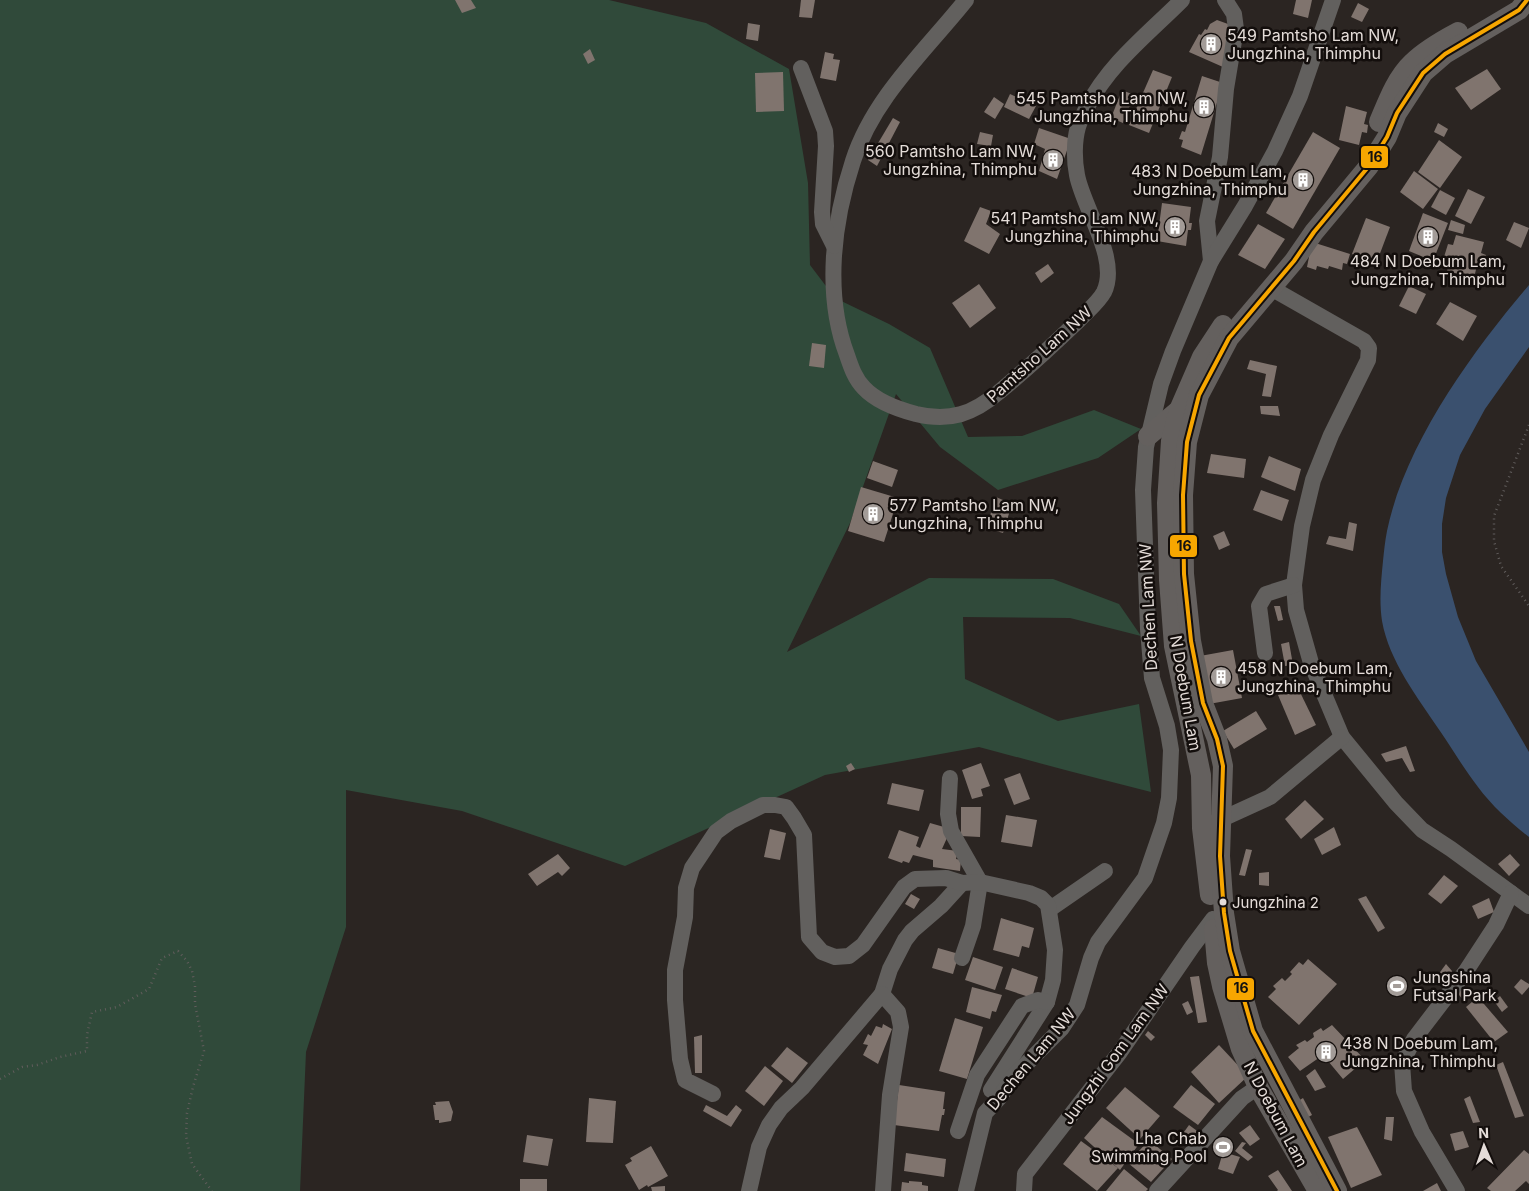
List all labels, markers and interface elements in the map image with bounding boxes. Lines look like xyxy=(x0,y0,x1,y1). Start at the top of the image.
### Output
place label: 549 Pamtsho Lam NW, Jungzhina, Thimphu xyxy=(1227,25,1399,63)
building icon: 549 Pamtsho Lam NW, Jungzhina, Thimphu xyxy=(1199,32,1223,56)
place label: 545 Pamtsho Lam NW, Jungzhina, Thimphu xyxy=(1016,88,1188,126)
building icon: 545 Pamtsho Lam NW, Jungzhina, Thimphu xyxy=(1192,95,1216,119)
place label: 560 Pamtsho Lam NW, Jungzhina, Thimphu xyxy=(865,141,1037,179)
line badge: 16 xyxy=(1360,145,1389,169)
building icon: 560 Pamtsho Lam NW, Jungzhina, Thimphu xyxy=(1041,148,1065,172)
text: 16 xyxy=(1367,148,1383,165)
place label: 483 N Doebum Lam, Jungzhina, Thimphu xyxy=(1131,161,1287,199)
building icon: 483 N Doebum Lam, Jungzhina, Thimphu xyxy=(1291,168,1315,192)
place label: 541 Pamtsho Lam NW, Jungzhina, Thimphu xyxy=(991,208,1159,246)
building icon: 541 Pamtsho Lam NW, Jungzhina, Thimphu xyxy=(1163,215,1187,239)
building icon: 484 N Doebum Lam, Jungzhina, Thimphu xyxy=(1416,225,1440,249)
place label: 484 N Doebum Lam, Jungzhina, Thimphu xyxy=(1350,251,1506,289)
street label: Pamtsho Lam NW xyxy=(982,301,1096,406)
place label: 577 Pamtsho Lam NW, Jungzhina, Thimphu xyxy=(889,495,1059,533)
building icon: 577 Pamtsho Lam NW, Jungzhina, Thimphu xyxy=(861,502,885,526)
line badge: 16 xyxy=(1169,534,1198,558)
text: 16 xyxy=(1176,537,1192,554)
street label: Dechen Lam NW xyxy=(1135,543,1161,671)
street label: N Doebum Lam xyxy=(1166,634,1206,752)
place label: 458 N Doebum Lam, Jungzhina, Thimphu xyxy=(1237,658,1393,696)
building icon: 458 N Doebum Lam, Jungzhina, Thimphu xyxy=(1209,665,1233,689)
place label: Jungzhina 2 xyxy=(1232,893,1319,912)
marker: Jungzhina 2 xyxy=(1218,897,1228,907)
place label: Jungshina Futsal Park xyxy=(1413,967,1497,1005)
sports icon: Jungshina Futsal Park xyxy=(1385,974,1409,998)
line badge: 16 xyxy=(1226,977,1255,1001)
text: 16 xyxy=(1233,979,1249,996)
street label: Jungzhi Gom Lam NW xyxy=(1057,980,1173,1128)
street label: Dechen Lam NW xyxy=(982,1004,1080,1114)
place label: 438 N Doebum Lam, Jungzhina, Thimphu xyxy=(1342,1033,1498,1071)
building icon: 438 N Doebum Lam, Jungzhina, Thimphu xyxy=(1314,1040,1338,1064)
street label: N Doebum Lam xyxy=(1240,1058,1312,1170)
north arrow xyxy=(1459,1121,1509,1171)
text: N xyxy=(1478,1124,1489,1141)
place label: Lha Chab Swimming Pool xyxy=(1091,1128,1207,1166)
sports icon: Lha Chab Swimming Pool xyxy=(1211,1135,1235,1159)

